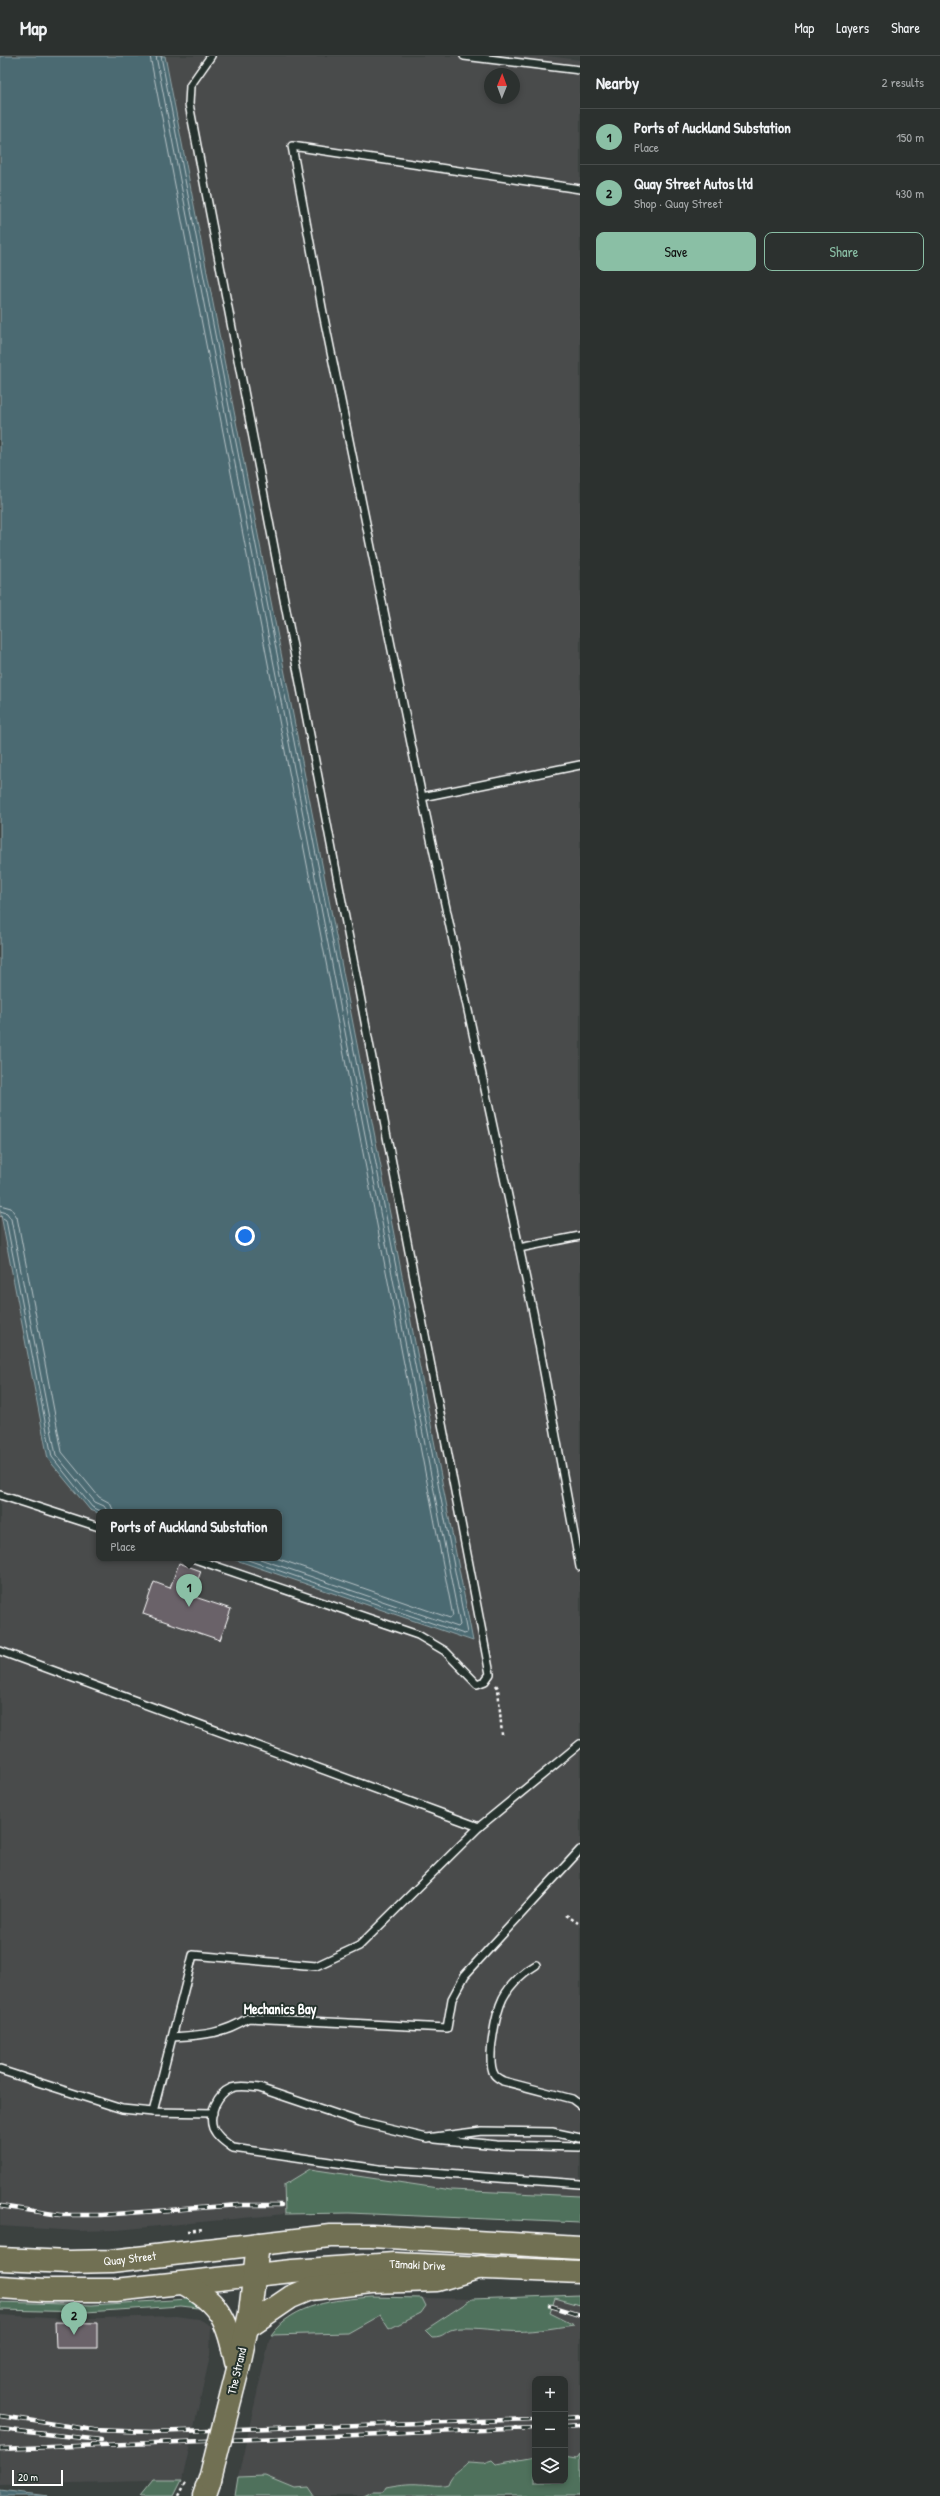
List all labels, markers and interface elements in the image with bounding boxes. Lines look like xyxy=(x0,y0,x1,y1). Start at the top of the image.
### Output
text: Map xyxy=(20,15,47,41)
text: Map xyxy=(794,18,814,37)
text: Layers xyxy=(836,18,869,37)
text: Share xyxy=(891,18,920,37)
north arrow xyxy=(484,68,520,104)
text: Nearby xyxy=(596,71,639,94)
text: 2 results xyxy=(882,73,924,91)
text: Ports of Auckland Substation xyxy=(634,117,791,138)
text: 1 xyxy=(607,128,611,146)
text: 150 m xyxy=(896,128,924,146)
text: Place xyxy=(634,138,659,156)
text: Quay Street Autos ltd xyxy=(634,173,753,194)
text: 2 xyxy=(606,184,612,202)
text: 430 m xyxy=(896,184,924,202)
text: Shop · Quay Street xyxy=(634,194,722,212)
button: Save xyxy=(596,232,756,271)
button: Share xyxy=(764,232,924,271)
your location xyxy=(235,1226,255,1246)
popup xyxy=(96,1509,282,1561)
text: Ports of Auckland Substation xyxy=(111,1516,267,1537)
text: Place xyxy=(111,1537,136,1555)
pin: 1 xyxy=(176,1574,202,1607)
district label: Mechanics Bay xyxy=(244,1999,316,2020)
street label: Quay Street xyxy=(103,2247,158,2269)
street label: Tāmaki Drive xyxy=(389,2255,446,2274)
pin: 2 xyxy=(61,2302,87,2335)
street label: The Strand xyxy=(223,2346,250,2396)
map controls xyxy=(532,2376,568,2484)
button: + xyxy=(532,2376,568,2412)
button: − xyxy=(532,2412,568,2448)
button: layers xyxy=(532,2448,568,2484)
scale bar xyxy=(12,2468,63,2487)
text: 20 m xyxy=(18,2470,38,2484)

